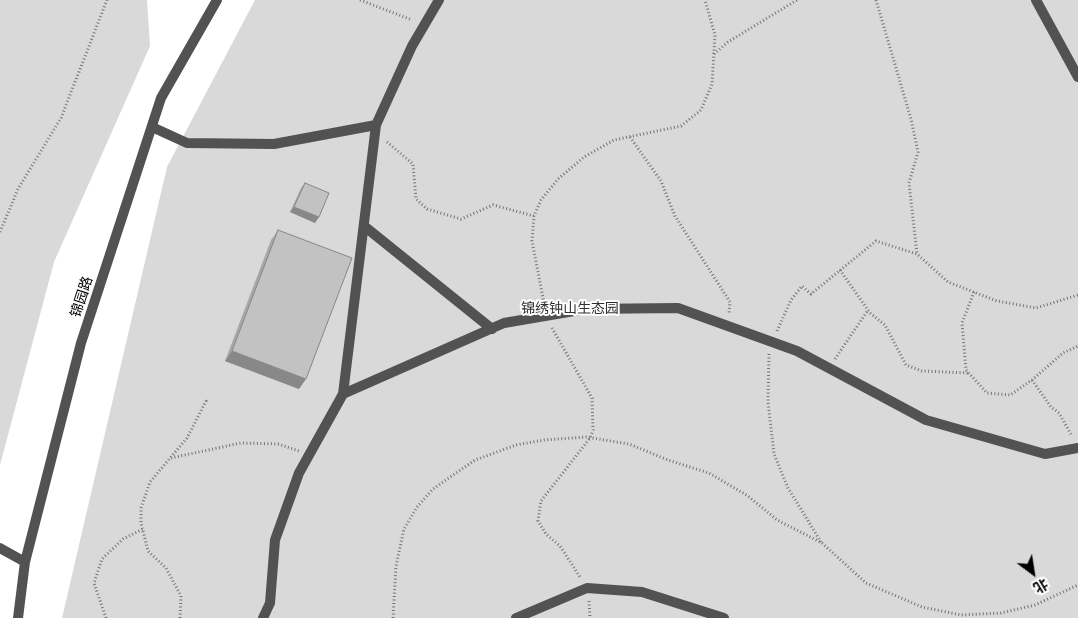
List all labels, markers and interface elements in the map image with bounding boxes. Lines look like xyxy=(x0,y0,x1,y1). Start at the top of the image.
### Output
street label: 锦园路 xyxy=(68,274,96,320)
park label: 锦绣钟山生态园 xyxy=(521,301,619,317)
north arrow xyxy=(1008,548,1058,598)
text: 北 xyxy=(1030,575,1051,597)

